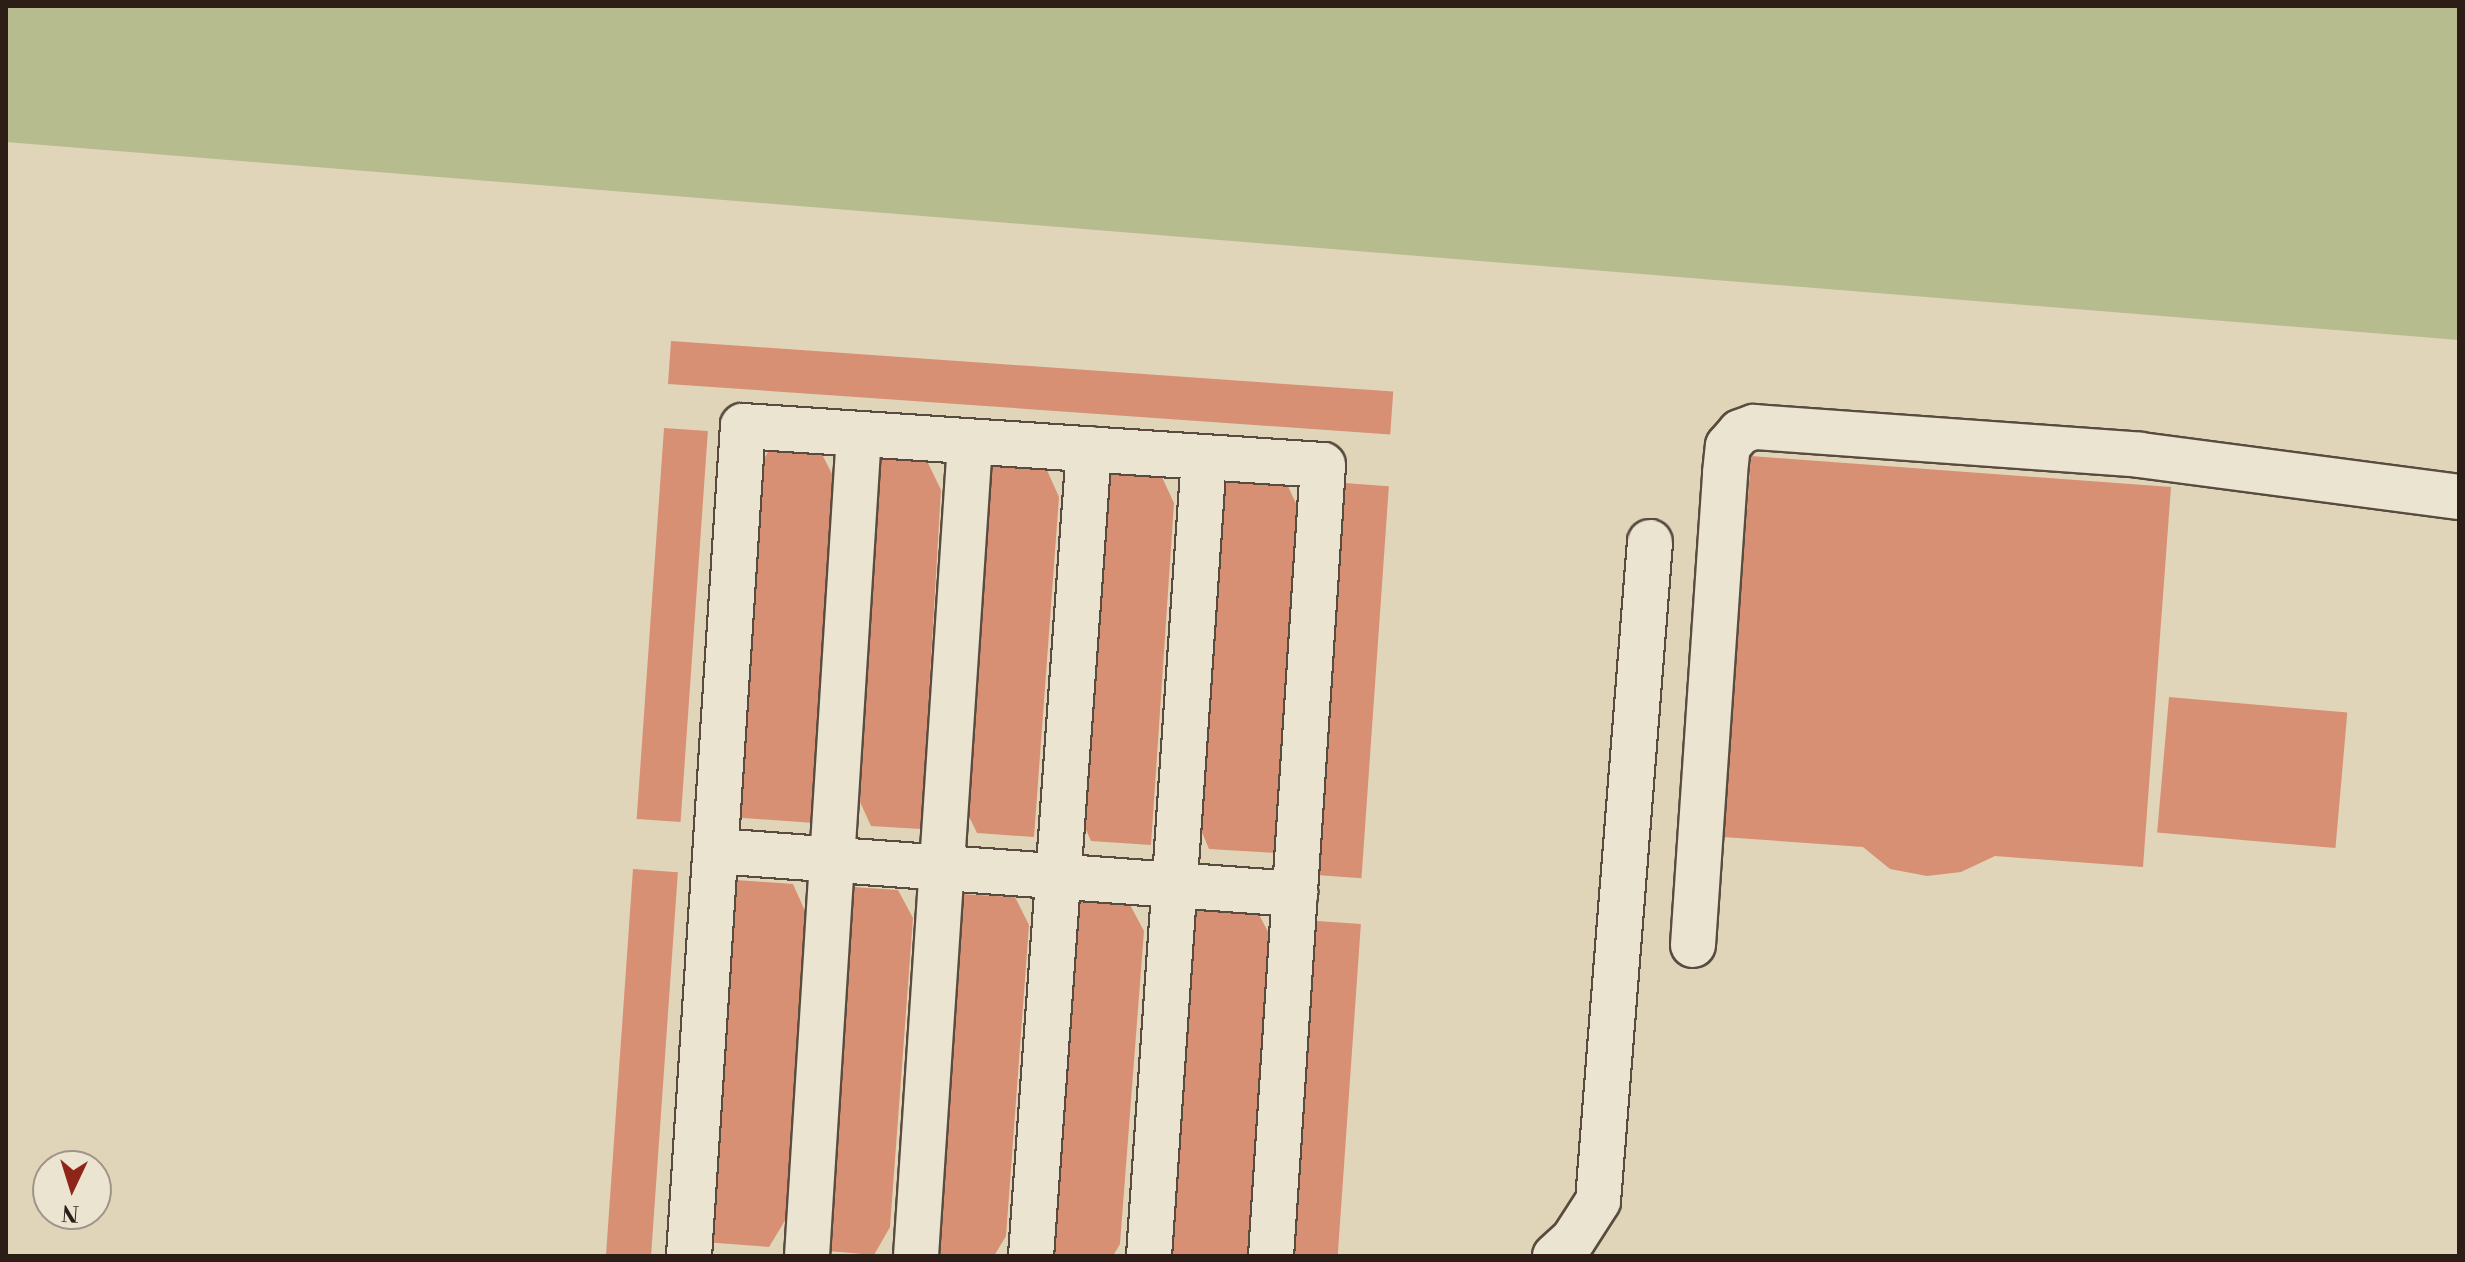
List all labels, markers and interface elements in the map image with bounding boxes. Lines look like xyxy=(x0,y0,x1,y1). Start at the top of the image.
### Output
north arrow xyxy=(32,1150,112,1230)
text: N xyxy=(61,1198,80,1227)

